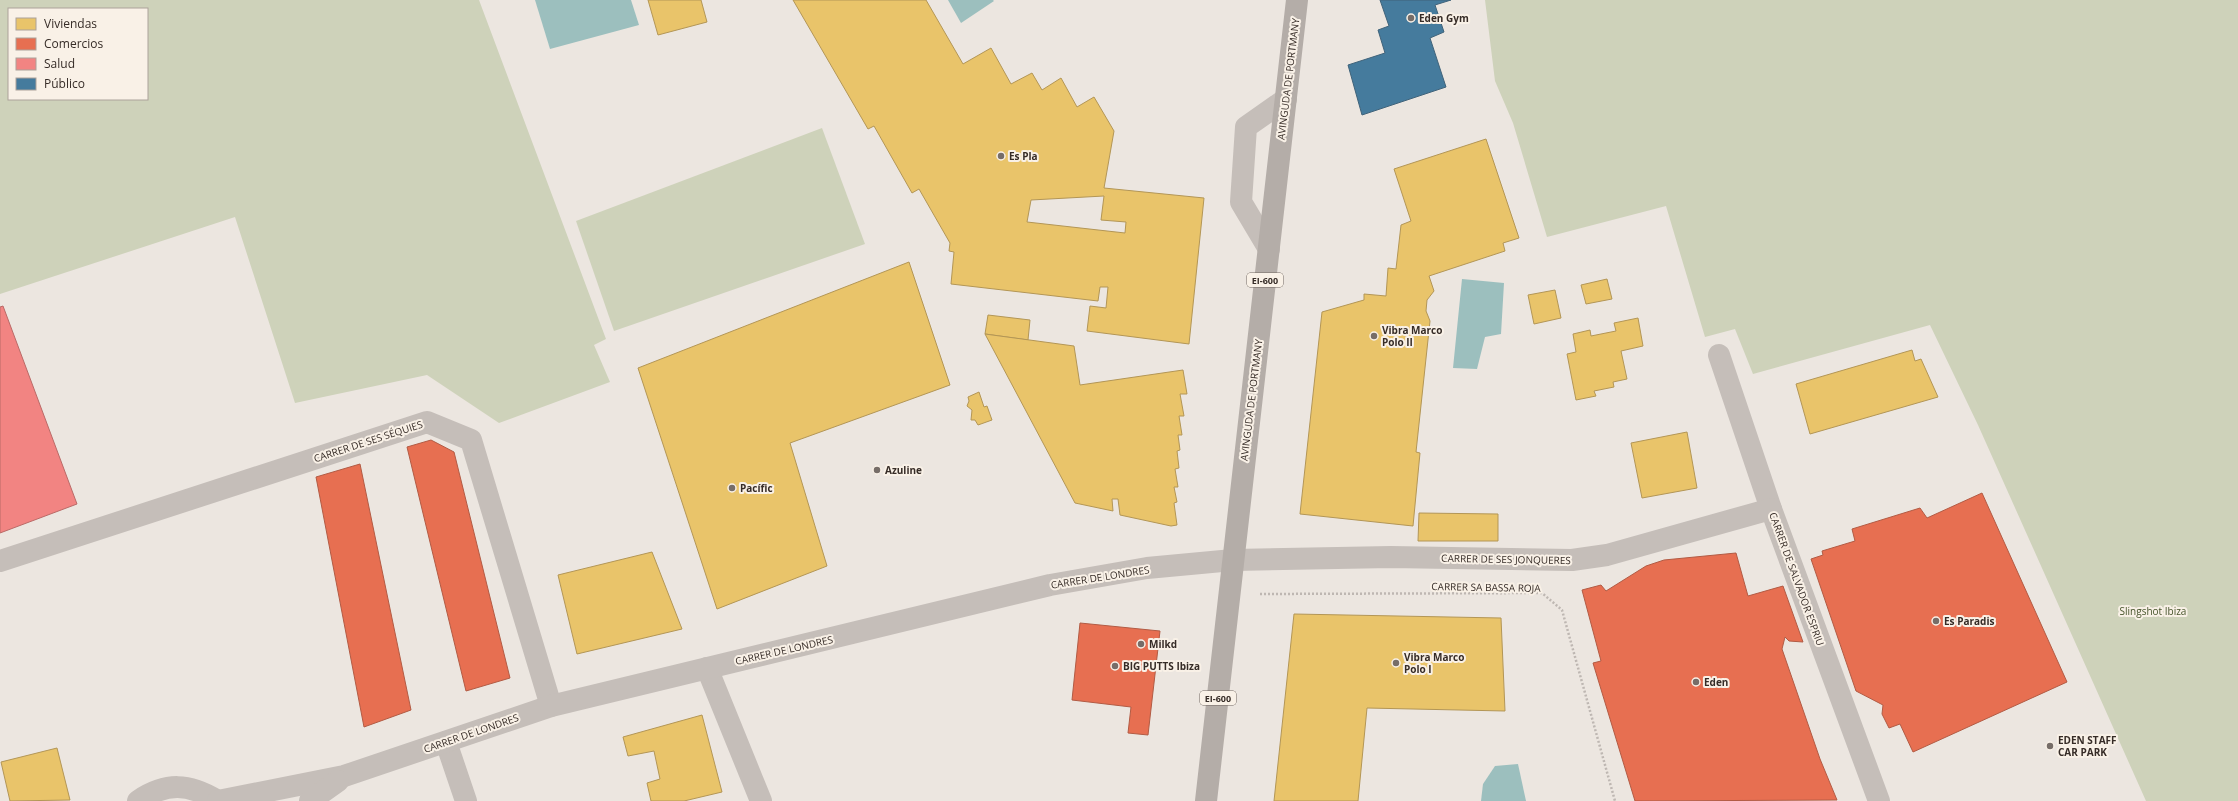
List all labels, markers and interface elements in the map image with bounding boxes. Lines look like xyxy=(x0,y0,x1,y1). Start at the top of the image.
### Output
legend xyxy=(8,8,148,100)
place label: Eden Gym xyxy=(1419,11,1469,25)
marker: Eden Gym xyxy=(1406,13,1416,23)
text: Viviendas xyxy=(44,15,97,32)
street label: AVINGUDA DE PORTMANY xyxy=(1274,17,1302,141)
text: Comercios xyxy=(44,35,104,52)
text: Salud xyxy=(44,55,75,72)
text: Público xyxy=(44,75,85,92)
place label: Es Pla xyxy=(1009,149,1038,163)
marker: Es Pla xyxy=(996,151,1006,161)
road number: EI-600 xyxy=(1247,273,1283,287)
place label: Vibra Marco Polo II xyxy=(1382,323,1442,349)
marker: Vibra Marco Polo II xyxy=(1369,331,1379,341)
street label: AVINGUDA DE PORTMANY xyxy=(1237,338,1265,462)
street label: CARRER DE SES SÉQUIES xyxy=(312,417,424,465)
place label: Azuline xyxy=(885,463,922,477)
marker: Azuline xyxy=(872,465,882,475)
place label: Pacífic xyxy=(740,481,773,495)
marker: Pacífic xyxy=(727,483,737,493)
street label: CARRER DE SALVADOR ESPRIU xyxy=(1766,510,1828,648)
street label: CARRER DE SES JONQUERES xyxy=(1441,551,1571,567)
street label: CARRER DE LONDRES xyxy=(1050,562,1150,592)
street label: CARRER SA BASSA ROJA xyxy=(1431,579,1541,595)
park label: Slingshot Ibiza xyxy=(2120,604,2186,618)
place label: Es Paradis xyxy=(1944,614,1994,628)
marker: Es Paradis xyxy=(1931,616,1941,626)
street label: CARRER DE LONDRES xyxy=(734,632,834,668)
place label: Milkd xyxy=(1149,637,1177,651)
marker: Milkd xyxy=(1136,639,1146,649)
place label: Vibra Marco Polo I xyxy=(1404,650,1464,676)
marker: Vibra Marco Polo I xyxy=(1391,658,1401,668)
place label: BIG PUTTS Ibiza xyxy=(1123,659,1200,673)
marker: BIG PUTTS Ibiza xyxy=(1110,661,1120,671)
place label: Eden xyxy=(1704,675,1728,689)
marker: Eden xyxy=(1691,677,1701,687)
road number: EI-600 xyxy=(1200,691,1236,705)
street label: CARRER DE LONDRES xyxy=(422,710,520,756)
place label: EDEN STAFF CAR PARK xyxy=(2058,733,2117,759)
marker: EDEN STAFF CAR PARK xyxy=(2045,741,2055,751)

